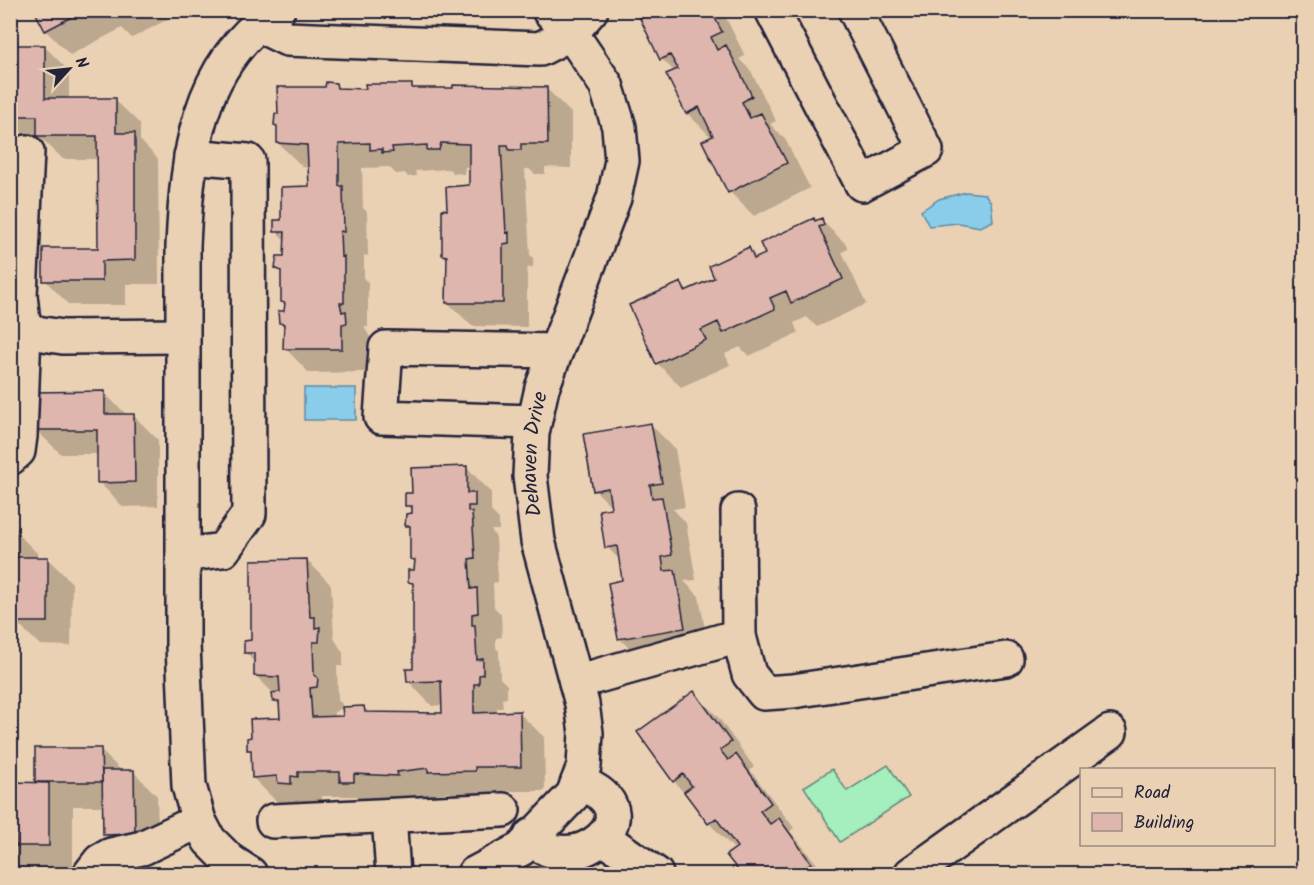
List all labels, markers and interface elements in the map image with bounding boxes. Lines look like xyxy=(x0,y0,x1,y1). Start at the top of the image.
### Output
north arrow xyxy=(39,39,99,99)
text: N xyxy=(68,53,94,73)
street label: Dehaven Drive xyxy=(513,388,557,519)
legend xyxy=(1080,768,1275,846)
text: Road xyxy=(1134,779,1171,808)
text: Building xyxy=(1134,809,1194,838)

